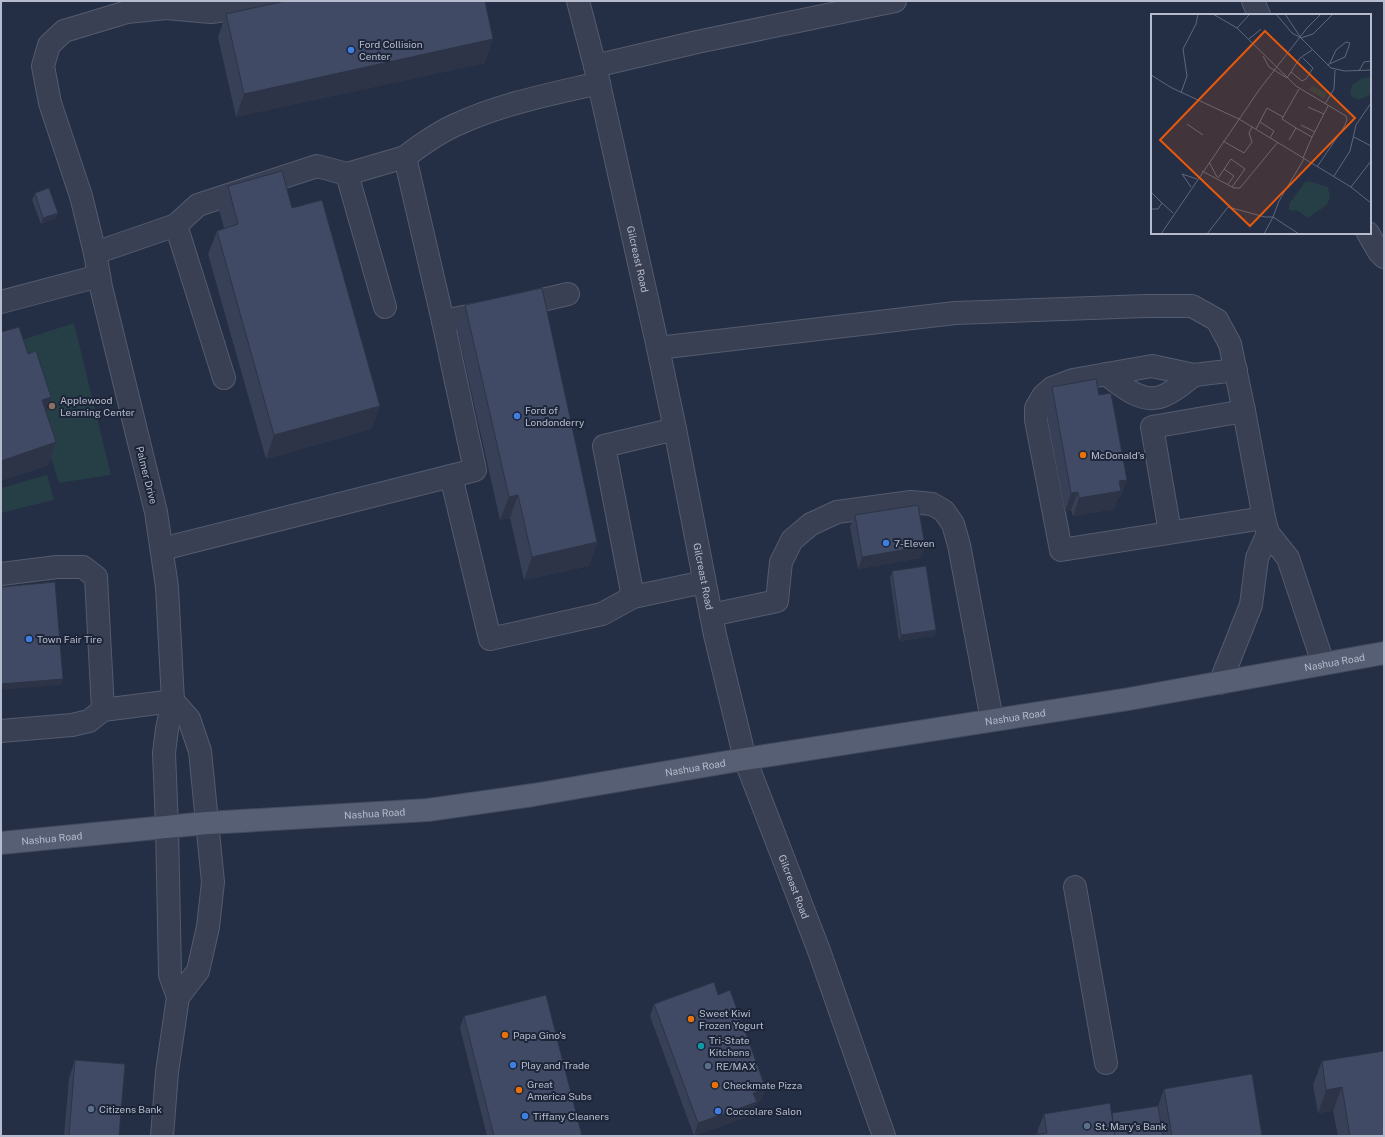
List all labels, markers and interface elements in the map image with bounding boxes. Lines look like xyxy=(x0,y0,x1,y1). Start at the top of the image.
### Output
inset map xyxy=(1151,14,1371,234)
place label: Ford Collision Center xyxy=(359,38,423,62)
marker: Ford Collision Center xyxy=(346,45,356,55)
street label: Gilcreast Road xyxy=(625,225,651,294)
place label: Applewood Learning Center xyxy=(60,394,135,418)
marker: Applewood Learning Center xyxy=(47,401,57,411)
place label: Ford of Londonderry xyxy=(525,404,585,428)
marker: Ford of Londonderry xyxy=(512,411,522,421)
street label: Palmer Drive xyxy=(134,445,160,506)
place label: McDonald's xyxy=(1091,449,1144,461)
marker: McDonald's xyxy=(1078,450,1088,460)
place label: 7-Eleven xyxy=(894,537,935,549)
marker: 7-Eleven xyxy=(881,538,891,548)
street label: Gilcreast Road xyxy=(691,542,716,611)
place label: Town Fair Tire xyxy=(37,633,102,645)
marker: Town Fair Tire xyxy=(24,634,34,644)
street label: Nashua Road xyxy=(1303,651,1366,673)
street label: Nashua Road xyxy=(984,706,1047,727)
street label: Nashua Road xyxy=(664,756,727,778)
street label: Nashua Road xyxy=(344,805,406,821)
street label: Nashua Road xyxy=(21,829,83,847)
street label: Gilcreast Road xyxy=(776,853,812,920)
place label: Sweet Kiwi Frozen Yogurt xyxy=(699,1007,764,1031)
marker: Sweet Kiwi Frozen Yogurt xyxy=(686,1014,696,1024)
place label: Papa Gino's xyxy=(513,1029,566,1041)
marker: Papa Gino's xyxy=(500,1030,510,1040)
place label: Tri-State Kitchens xyxy=(709,1034,750,1058)
marker: Tri-State Kitchens xyxy=(696,1041,706,1051)
place label: Play and Trade xyxy=(521,1059,590,1071)
marker: Play and Trade xyxy=(508,1060,518,1070)
place label: RE/MAX xyxy=(716,1060,756,1072)
marker: RE/MAX xyxy=(703,1061,713,1071)
place label: Great America Subs xyxy=(527,1078,592,1102)
place label: Checkmate Pizza xyxy=(723,1079,802,1091)
marker: Checkmate Pizza xyxy=(710,1080,720,1090)
marker: Great America Subs xyxy=(514,1085,524,1095)
place label: Citizens Bank xyxy=(99,1103,162,1115)
marker: Citizens Bank xyxy=(86,1104,96,1114)
place label: Coccolare Salon xyxy=(726,1105,802,1117)
marker: Coccolare Salon xyxy=(713,1106,723,1116)
place label: Tiffany Cleaners xyxy=(533,1110,609,1122)
marker: Tiffany Cleaners xyxy=(520,1111,530,1121)
place label: St. Mary's Bank xyxy=(1095,1120,1167,1132)
marker: St. Mary's Bank xyxy=(1082,1121,1092,1131)

